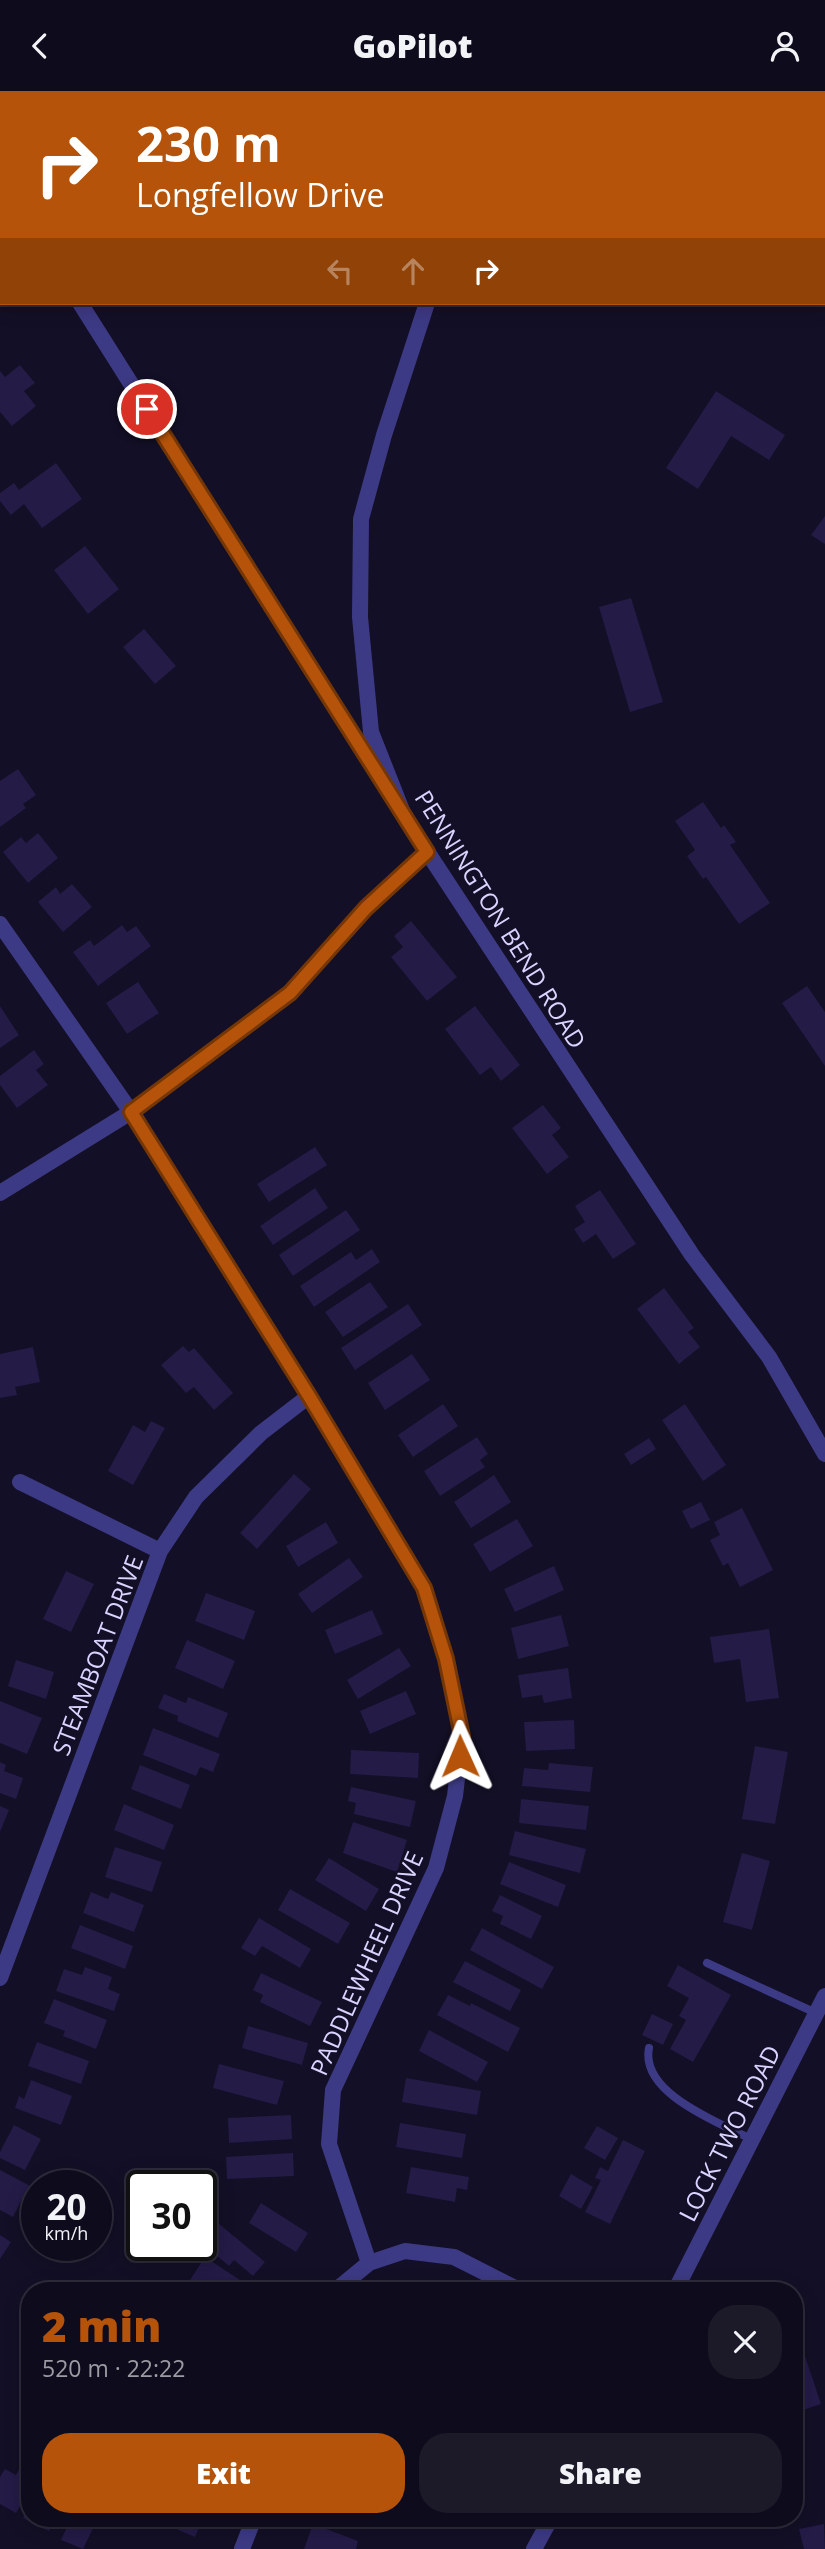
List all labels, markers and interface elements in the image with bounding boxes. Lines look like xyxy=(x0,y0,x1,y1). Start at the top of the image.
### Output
text: GoPilot xyxy=(352,24,473,67)
icon: back xyxy=(21,27,59,65)
icon: person xyxy=(766,27,804,65)
text: 230 m xyxy=(136,110,281,176)
icon: right xyxy=(21,119,112,210)
text: Longfellow Drive xyxy=(136,173,385,216)
icon: left xyxy=(321,252,359,290)
icon: ahead xyxy=(394,252,432,290)
icon: right xyxy=(467,252,505,290)
pin xyxy=(117,379,177,439)
icon: arrive xyxy=(128,390,166,428)
street label: PENNINGTON BEND ROAD xyxy=(408,783,594,1055)
street label: STEAMBOAT DRIVE xyxy=(44,1550,150,1760)
position arrow xyxy=(423,1719,497,1793)
street label: PADDLEWHEEL DRIVE xyxy=(302,1846,430,2080)
street label: LOCK TWO ROAD xyxy=(670,2039,788,2227)
speed limit sign: 30 xyxy=(126,2170,217,2261)
text: 20 xyxy=(46,2183,87,2230)
text: km/h xyxy=(45,2221,88,2245)
text: 2 min xyxy=(42,2297,161,2354)
button: close xyxy=(708,2305,782,2379)
text: 520 m · 22:22 xyxy=(42,2352,185,2384)
button: Exit xyxy=(42,2433,405,2513)
button: Share xyxy=(419,2433,782,2513)

